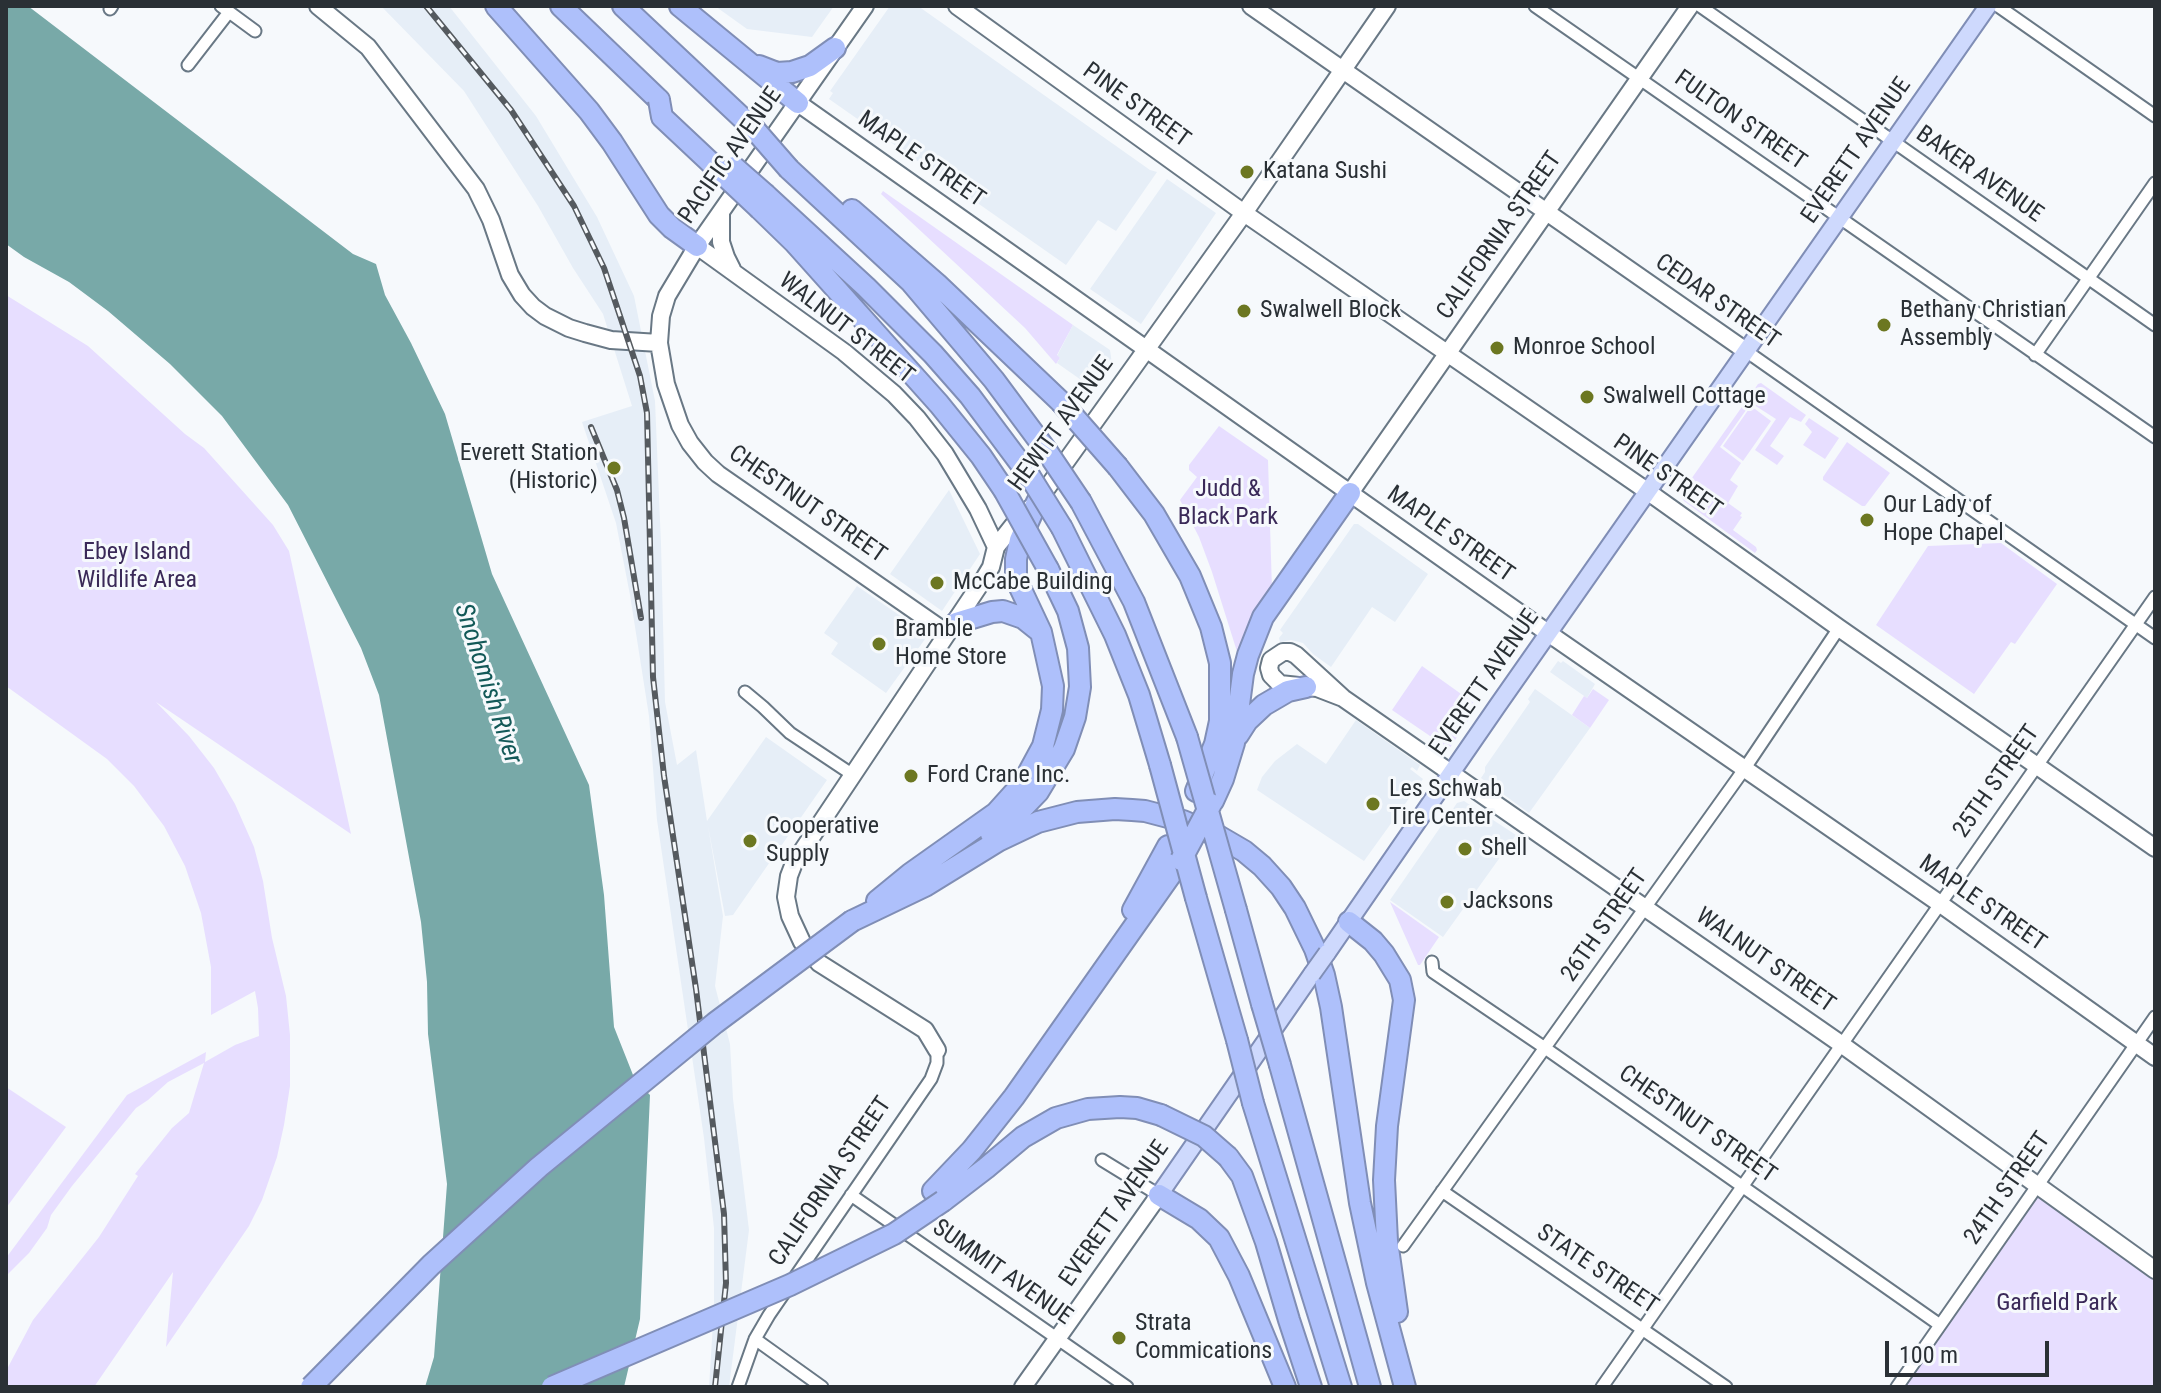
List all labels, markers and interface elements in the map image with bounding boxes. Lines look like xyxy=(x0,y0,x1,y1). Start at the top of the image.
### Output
street label: PINE STREET xyxy=(1077,57,1195,155)
street label: FULTON STREET xyxy=(1668,65,1812,177)
street label: EVERETT AVENUE xyxy=(1796,73,1918,229)
street label: PACIFIC AVENUE xyxy=(673,82,789,230)
street label: MAPLE STREET xyxy=(852,106,990,214)
street label: BAKER AVENUE xyxy=(1910,121,2048,229)
street label: CALIFORNIA STREET xyxy=(1431,147,1569,325)
place label: Katana Sushi xyxy=(1263,158,1387,186)
marker: Katana Sushi xyxy=(1238,163,1256,181)
street label: CEDAR STREET xyxy=(1649,249,1785,355)
street label: WALNUT STREET xyxy=(773,267,919,391)
place label: Swalwell Block xyxy=(1260,297,1401,325)
place label: Bethany Christian Assembly xyxy=(1900,297,2066,353)
marker: Swalwell Block xyxy=(1235,302,1253,320)
marker: Bethany Christian Assembly xyxy=(1875,316,1893,334)
place label: Monroe School xyxy=(1513,334,1655,362)
marker: Monroe School xyxy=(1488,339,1506,357)
street label: HEWITT AVENUE xyxy=(1003,351,1121,497)
place label: Swalwell Cottage xyxy=(1603,383,1766,411)
marker: Swalwell Cottage xyxy=(1578,388,1596,406)
street label: PINE STREET xyxy=(1607,429,1727,525)
place label: Everett Station (Historic) xyxy=(460,440,598,496)
street label: CHESTNUT STREET xyxy=(723,440,891,570)
marker: Everett Station (Historic) xyxy=(605,459,623,477)
park label: Judd & Black Park xyxy=(1178,476,1278,532)
street label: MAPLE STREET xyxy=(1381,481,1519,589)
place label: Our Lady of Hope Chapel xyxy=(1883,492,2004,548)
marker: Our Lady of Hope Chapel xyxy=(1858,511,1876,529)
park label: Ebey Island Wildlife Area xyxy=(77,539,197,595)
place label: McCabe Building xyxy=(953,569,1113,597)
marker: McCabe Building xyxy=(928,574,946,592)
water label: Snohomish River xyxy=(446,600,528,768)
street label: EVERETT AVENUE xyxy=(1424,605,1546,761)
place label: Bramble Home Store xyxy=(895,616,1006,672)
marker: Bramble Home Store xyxy=(870,635,888,653)
street label: 25TH STREET xyxy=(1948,720,2046,844)
place label: Ford Crane Inc. xyxy=(927,762,1070,790)
marker: Ford Crane Inc. xyxy=(902,767,920,785)
place label: Les Schwab Tire Center xyxy=(1389,776,1502,832)
marker: Les Schwab Tire Center xyxy=(1364,795,1382,813)
place label: Cooperative Supply xyxy=(766,813,879,869)
marker: Cooperative Supply xyxy=(741,832,759,850)
place label: Shell xyxy=(1481,835,1527,863)
marker: Shell xyxy=(1456,840,1474,858)
street label: MAPLE STREET xyxy=(1913,850,2051,958)
street label: 26TH STREET xyxy=(1556,864,1654,988)
place label: Jacksons xyxy=(1463,888,1554,916)
marker: Jacksons xyxy=(1438,893,1456,911)
street label: WALNUT STREET xyxy=(1690,902,1840,1020)
street label: CHESTNUT STREET xyxy=(1613,1060,1781,1190)
street label: CALIFORNIA STREET xyxy=(764,1092,898,1272)
street label: 24TH STREET xyxy=(1959,1127,2057,1251)
street label: EVERETT AVENUE xyxy=(1054,1136,1176,1292)
street label: SUMMIT AVENUE xyxy=(926,1214,1078,1332)
street label: STATE STREET xyxy=(1531,1219,1663,1321)
park label: Garfield Park xyxy=(1996,1290,2118,1318)
place label: Strata Commications xyxy=(1135,1310,1272,1366)
scale bar xyxy=(1889,1325,2053,1375)
marker: Strata Commications xyxy=(1110,1329,1128,1347)
text: 100 m xyxy=(1899,1341,1958,1369)

